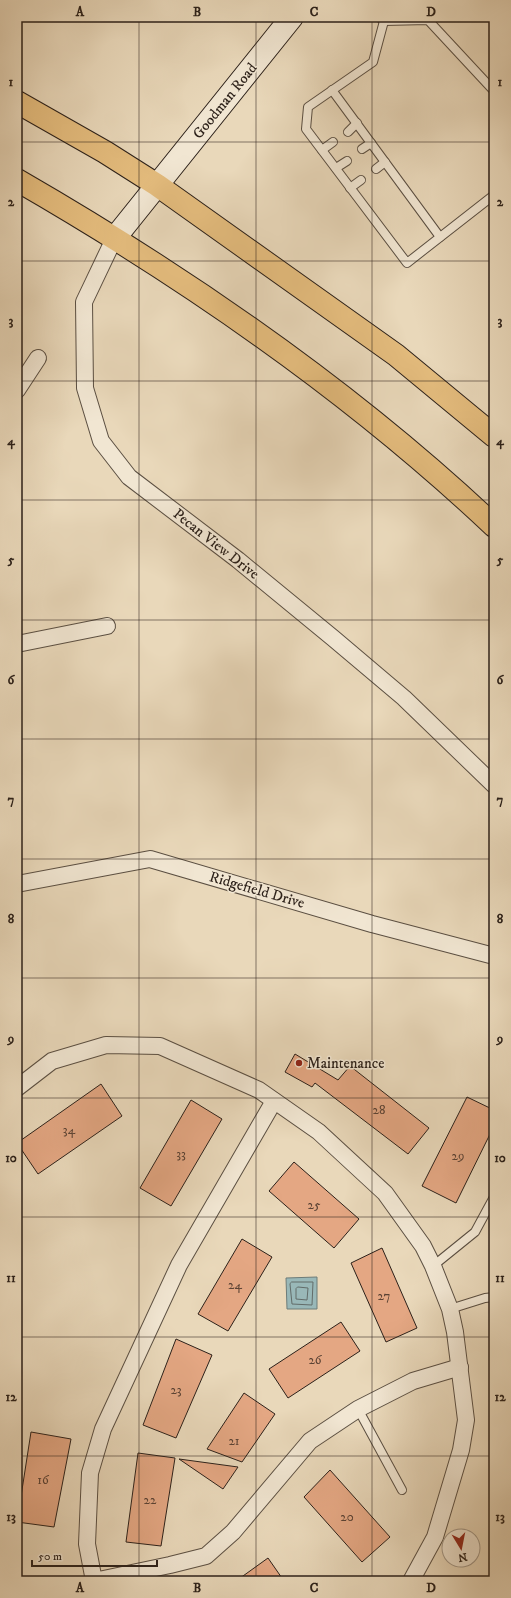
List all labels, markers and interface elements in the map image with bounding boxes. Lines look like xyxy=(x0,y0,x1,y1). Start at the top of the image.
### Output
text: A xyxy=(75,4,85,20)
text: B xyxy=(193,4,201,20)
text: C xyxy=(310,4,319,20)
text: D xyxy=(426,4,436,20)
street label: Goodman Road xyxy=(189,59,262,143)
text: 1 xyxy=(9,74,14,90)
text: 1 xyxy=(498,74,503,90)
text: 2 xyxy=(8,194,15,210)
text: 2 xyxy=(497,194,504,210)
text: 3 xyxy=(9,313,14,329)
text: 3 xyxy=(498,313,503,329)
text: 4 xyxy=(6,433,15,450)
text: 4 xyxy=(495,433,504,450)
street label: Pecan View Drive xyxy=(169,504,263,584)
text: 5 xyxy=(7,552,15,568)
text: 5 xyxy=(496,552,504,568)
text: 6 xyxy=(8,672,16,688)
text: 6 xyxy=(497,672,505,688)
text: 7 xyxy=(8,792,15,808)
text: 7 xyxy=(497,792,504,808)
street label: Ridgefield Drive xyxy=(207,867,307,913)
text: 8 xyxy=(8,911,15,927)
text: 8 xyxy=(497,911,504,927)
text: 9 xyxy=(7,1031,14,1047)
text: 9 xyxy=(496,1031,503,1047)
place label: Maintenance xyxy=(307,1054,384,1073)
marker: Maintenance xyxy=(294,1058,304,1068)
house number: 28 xyxy=(373,1102,385,1118)
house number: 34 xyxy=(63,1122,76,1138)
house number: 33 xyxy=(176,1146,186,1162)
house number: 29 xyxy=(452,1148,464,1164)
text: 10 xyxy=(5,1150,17,1166)
text: 10 xyxy=(494,1150,506,1166)
house number: 25 xyxy=(308,1197,321,1213)
text: 11 xyxy=(6,1270,16,1286)
text: 11 xyxy=(495,1270,505,1286)
house number: 24 xyxy=(228,1277,242,1293)
house number: 27 xyxy=(378,1288,391,1304)
house number: 26 xyxy=(308,1352,323,1368)
house number: 23 xyxy=(170,1382,182,1398)
text: 12 xyxy=(5,1389,17,1405)
text: 12 xyxy=(494,1389,506,1405)
house number: 21 xyxy=(228,1433,240,1449)
house number: 16 xyxy=(37,1472,50,1488)
house number: 22 xyxy=(144,1492,157,1508)
text: 13 xyxy=(6,1509,16,1525)
house number: 20 xyxy=(340,1509,354,1525)
text: 13 xyxy=(495,1509,505,1525)
north arrow xyxy=(441,1528,481,1568)
scale bar xyxy=(32,1542,157,1568)
text: 50 m xyxy=(38,1549,62,1564)
text: N xyxy=(457,1549,468,1565)
text: A xyxy=(75,1580,85,1596)
text: B xyxy=(193,1580,201,1596)
text: C xyxy=(310,1580,319,1596)
text: D xyxy=(426,1580,436,1596)

